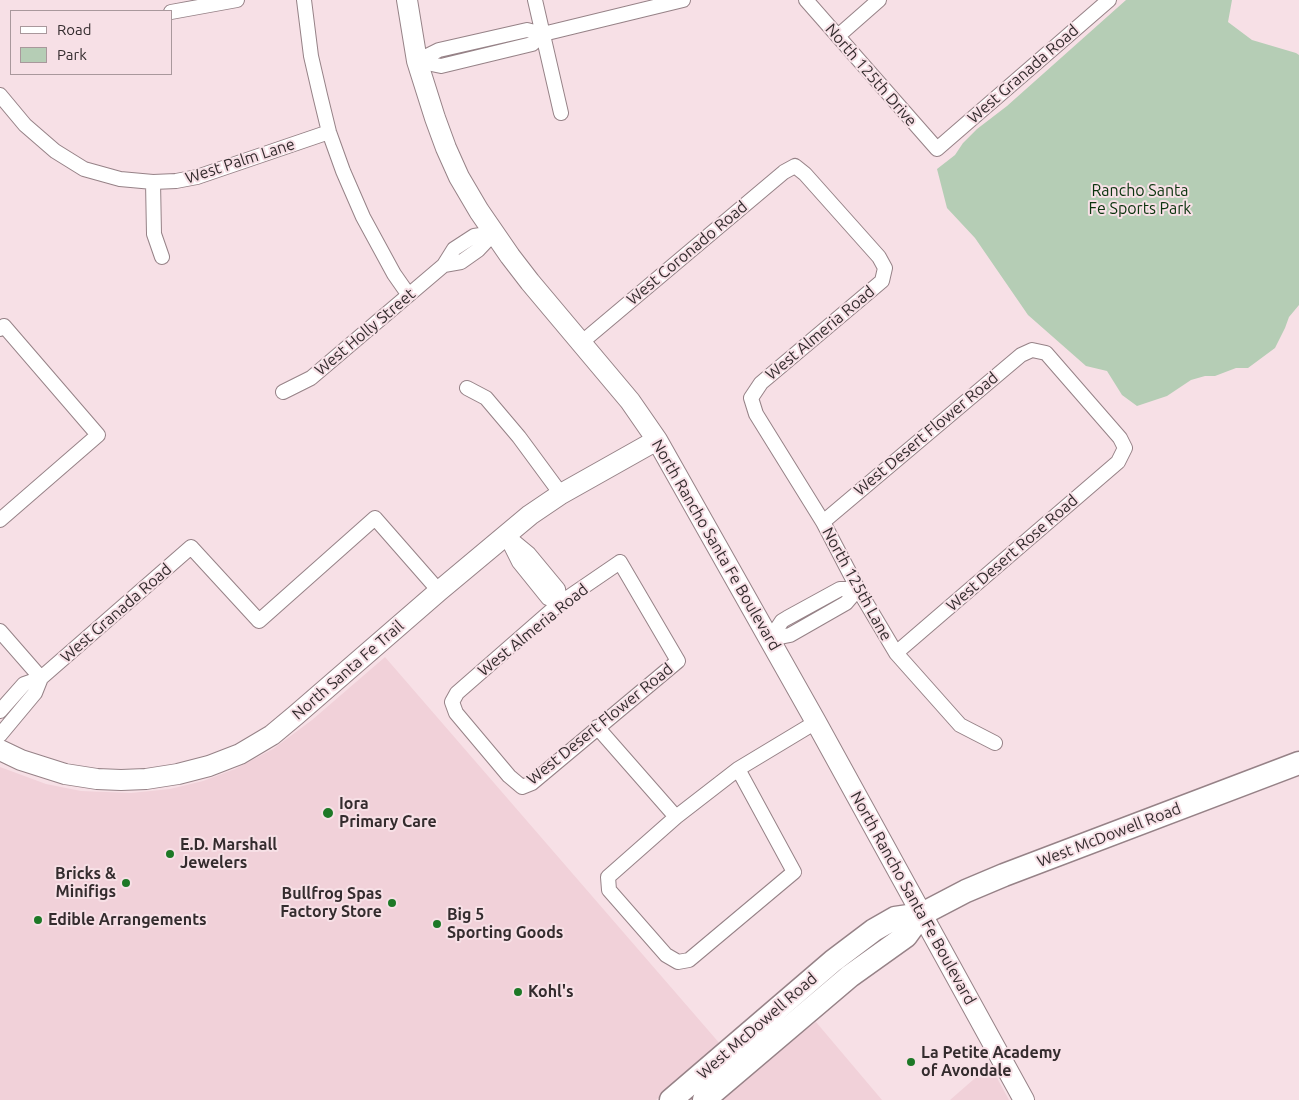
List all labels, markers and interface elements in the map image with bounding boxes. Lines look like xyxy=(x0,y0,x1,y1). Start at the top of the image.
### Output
legend xyxy=(10,10,172,75)
street label: North 125th Drive xyxy=(821,20,921,130)
text: Road xyxy=(57,21,92,38)
street label: West Granada Road xyxy=(964,21,1082,127)
text: Park xyxy=(57,46,87,63)
street label: West Palm Lane xyxy=(183,134,297,188)
park label: Rancho Santa Fe Sports Park xyxy=(1089,181,1191,219)
street label: West Coronado Road xyxy=(623,197,751,309)
street label: West Almeria Road xyxy=(762,282,878,384)
street label: West Holly Street xyxy=(311,284,419,380)
street label: West Desert Flower Road xyxy=(850,368,1002,500)
street label: North Rancho Santa Fe Boulevard xyxy=(648,436,784,654)
street label: West Desert Rose Road xyxy=(942,491,1082,615)
street label: North 125th Lane xyxy=(818,524,896,644)
street label: West Granada Road xyxy=(57,560,175,666)
street label: West Almeria Road xyxy=(474,580,592,680)
street label: North Santa Fe Trail xyxy=(288,616,408,724)
street label: West Desert Flower Road xyxy=(523,659,677,789)
street label: North Rancho Santa Fe Boulevard xyxy=(846,788,980,1008)
place label: Iora Primary Care xyxy=(339,794,437,832)
street label: West McDowell Road xyxy=(1034,799,1184,871)
marker: Iora Primary Care xyxy=(321,806,335,820)
place label: E.D. Marshall Jewelers xyxy=(180,835,277,873)
marker: E.D. Marshall Jewelers xyxy=(164,848,176,860)
place label: Bricks & Minifigs xyxy=(55,864,116,902)
marker: Bricks & Minifigs xyxy=(120,877,132,889)
place label: Bullfrog Spas Factory Store xyxy=(280,884,382,922)
marker: Bullfrog Spas Factory Store xyxy=(386,897,398,909)
place label: Big 5 Sporting Goods xyxy=(447,905,563,943)
place label: Edible Arrangements xyxy=(48,910,207,930)
marker: Edible Arrangements xyxy=(32,914,44,926)
marker: Big 5 Sporting Goods xyxy=(431,918,443,930)
street label: West McDowell Road xyxy=(693,969,821,1083)
place label: Kohl's xyxy=(528,982,573,1002)
marker: Kohl's xyxy=(512,986,524,998)
place label: La Petite Academy of Avondale xyxy=(921,1043,1061,1081)
marker: La Petite Academy of Avondale xyxy=(905,1056,917,1068)

